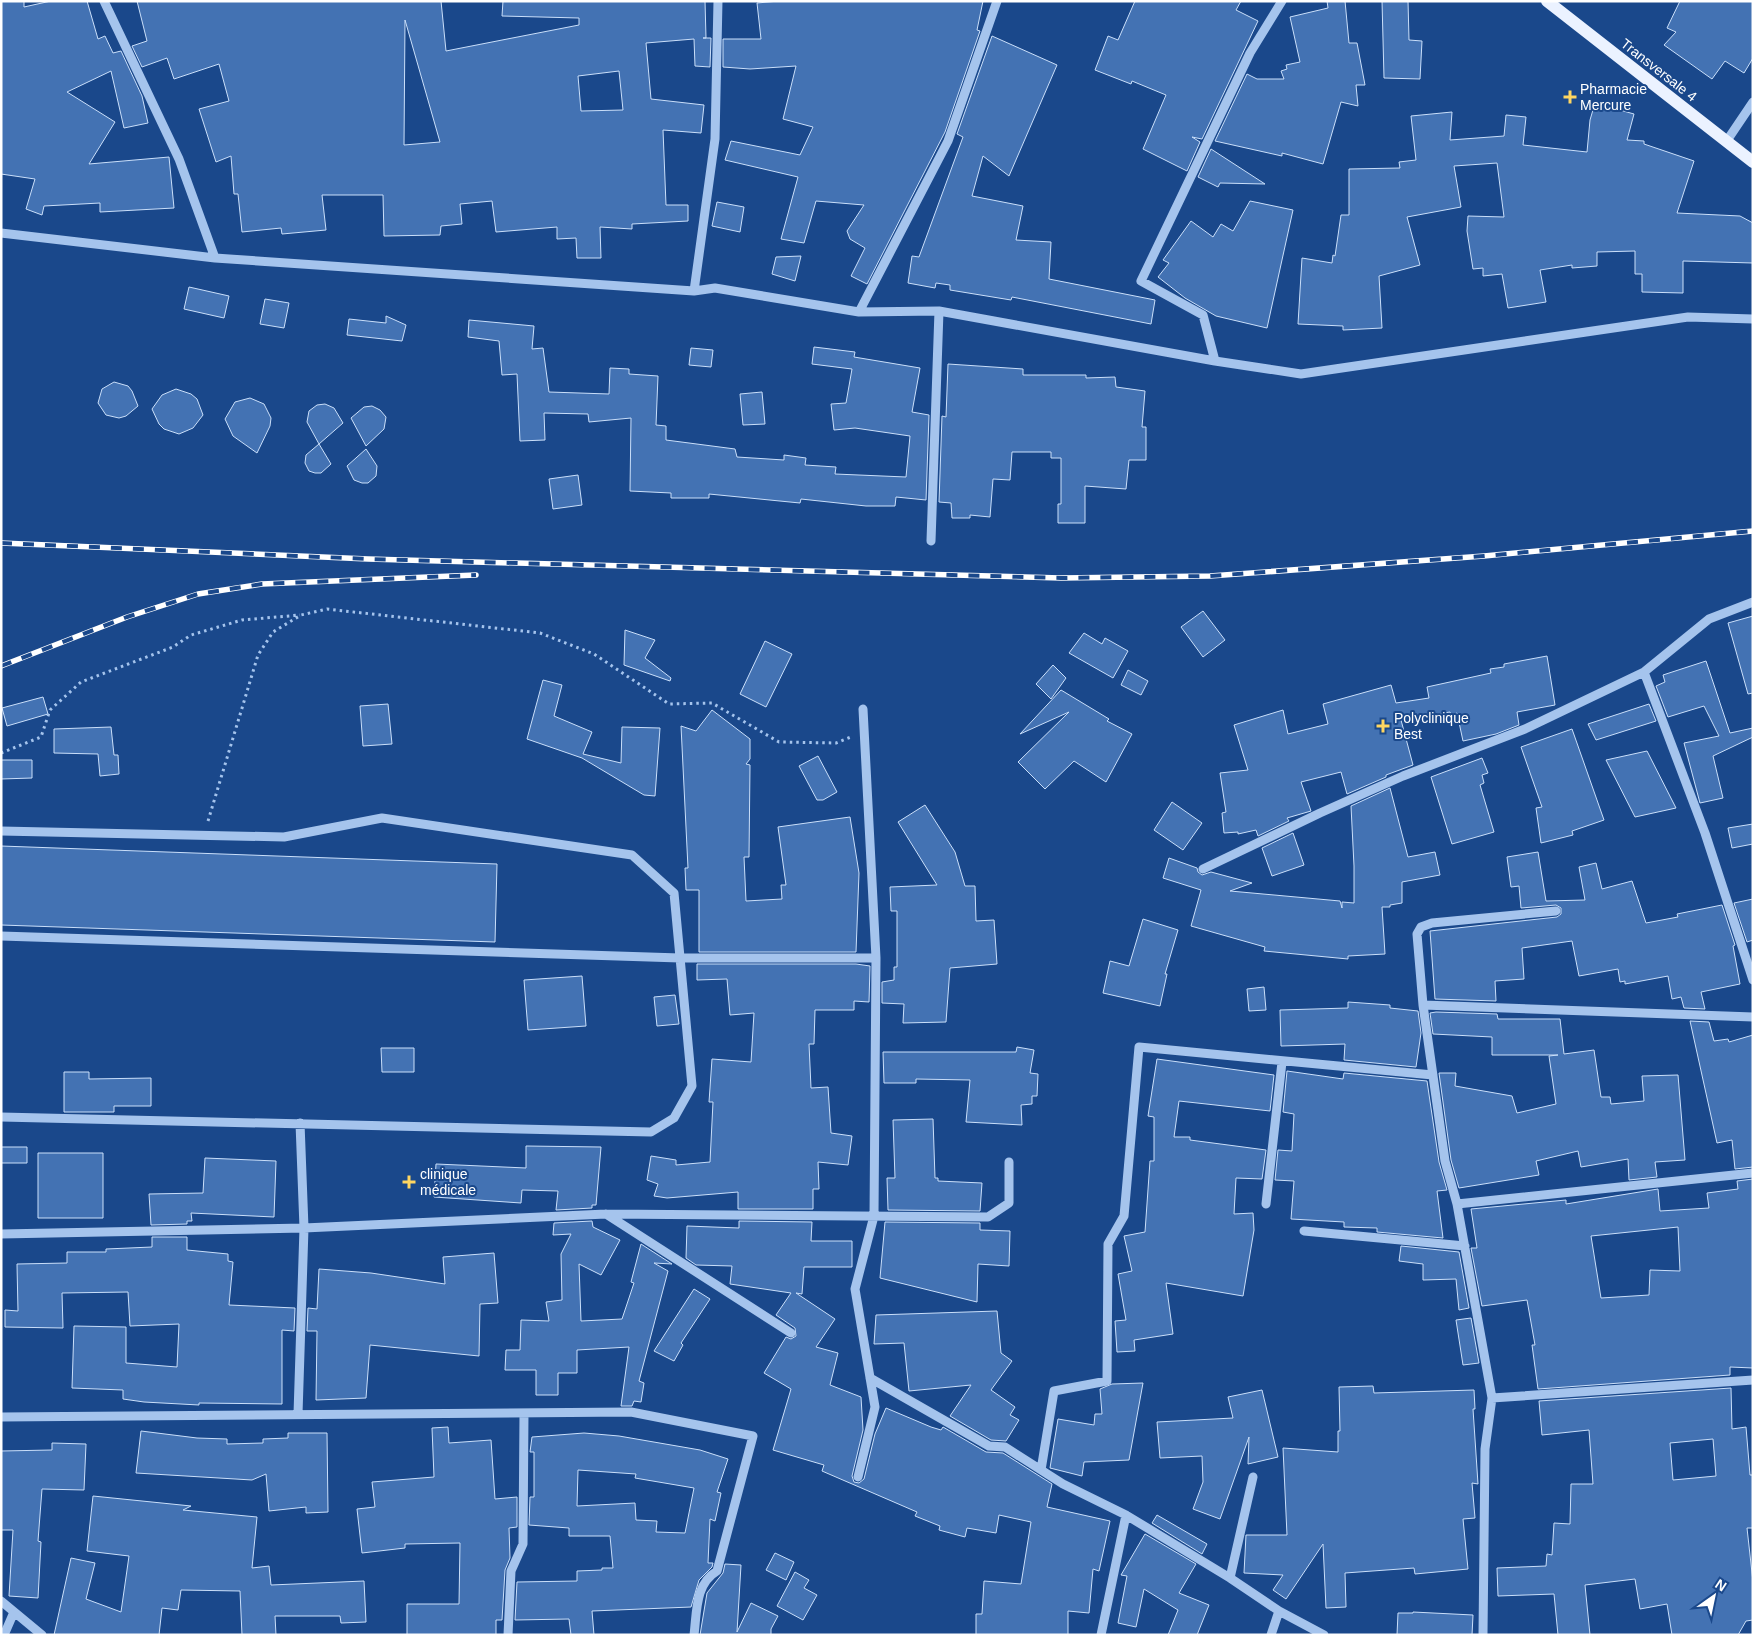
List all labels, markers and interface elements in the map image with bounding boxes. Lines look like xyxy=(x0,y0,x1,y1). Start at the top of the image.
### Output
street label: Transversale 4 xyxy=(1618,35,1700,105)
place label: Pharmacie Mercure xyxy=(1580,81,1647,113)
marker: Pharmacie Mercure xyxy=(1564,91,1576,103)
place label: Polyclinique Best xyxy=(1394,710,1469,742)
marker: Polyclinique Best xyxy=(1376,719,1390,733)
place label: clinique médicale xyxy=(420,1166,476,1198)
marker: clinique médicale xyxy=(402,1175,416,1189)
north arrow xyxy=(1689,1571,1739,1621)
text: N xyxy=(1712,1576,1730,1595)

